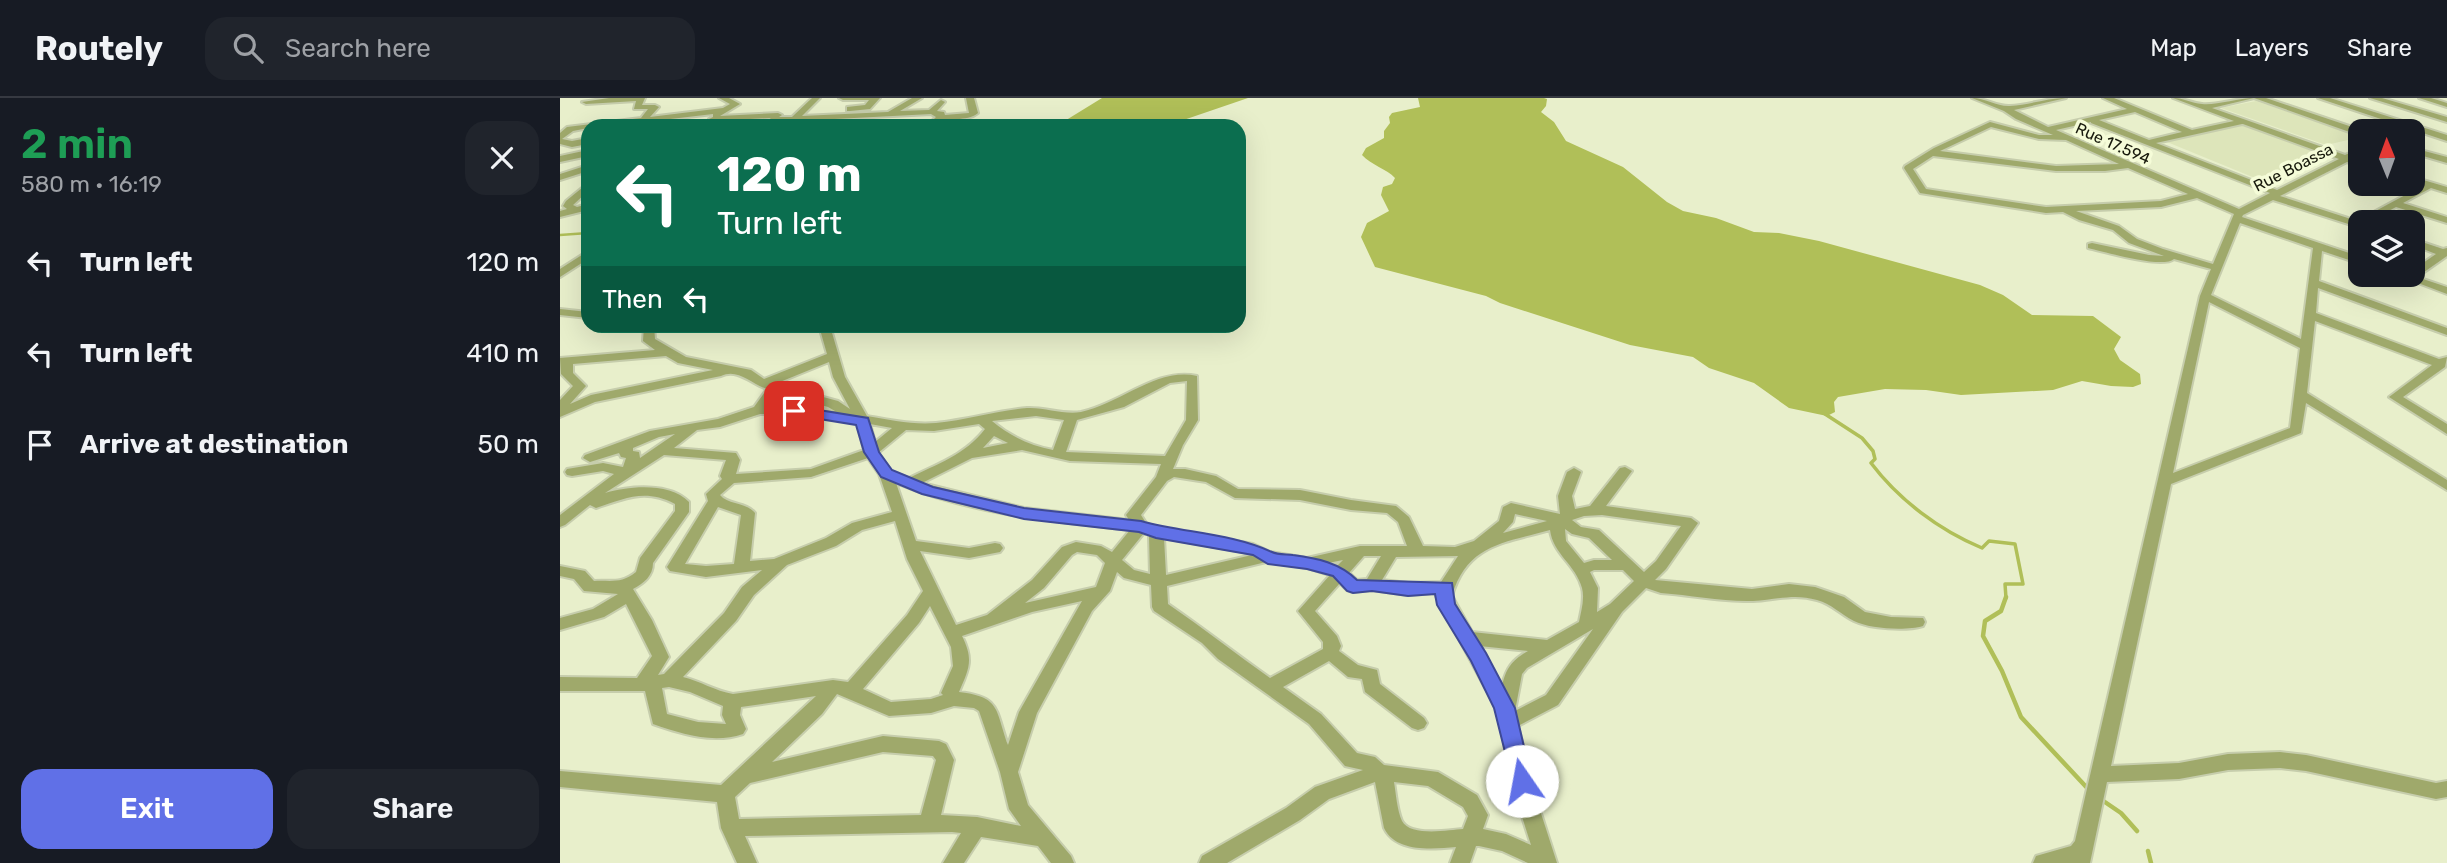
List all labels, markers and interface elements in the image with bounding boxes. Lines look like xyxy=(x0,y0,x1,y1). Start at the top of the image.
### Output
search box xyxy=(205,17,695,80)
text: Routely xyxy=(35,29,163,68)
icon: search xyxy=(229,29,267,67)
text: Search here xyxy=(285,33,431,64)
text: Map xyxy=(2150,34,2197,62)
text: Layers xyxy=(2235,34,2309,62)
text: Share xyxy=(2347,34,2412,62)
text: 2 min xyxy=(21,119,133,169)
street label: Rue 17.594 xyxy=(2073,119,2153,168)
north arrow xyxy=(2348,119,2426,196)
map controls xyxy=(2348,119,2425,287)
button: close xyxy=(465,121,539,195)
street label: Rue Boassa xyxy=(2250,139,2336,196)
text: 120 m xyxy=(717,145,862,203)
icon: left xyxy=(602,147,693,238)
text: 580 m · 16:19 xyxy=(21,170,162,198)
text: Turn left xyxy=(717,204,842,242)
button: layers xyxy=(2348,210,2425,287)
icon: left xyxy=(21,244,59,282)
text: Turn left xyxy=(80,247,192,278)
text: 120 m xyxy=(467,247,539,278)
icon: left xyxy=(677,280,715,318)
text: Then xyxy=(602,284,663,315)
icon: left xyxy=(21,335,59,373)
text: Turn left xyxy=(80,338,192,369)
text: 410 m xyxy=(466,338,539,369)
pin xyxy=(764,381,824,441)
icon: arrive xyxy=(775,392,813,430)
icon: arrive xyxy=(21,426,59,464)
text: Arrive at destination xyxy=(80,429,348,460)
text: 50 m xyxy=(478,429,539,460)
position arrow xyxy=(1485,744,1559,818)
button: Exit xyxy=(21,769,273,849)
button: Share xyxy=(287,769,539,849)

